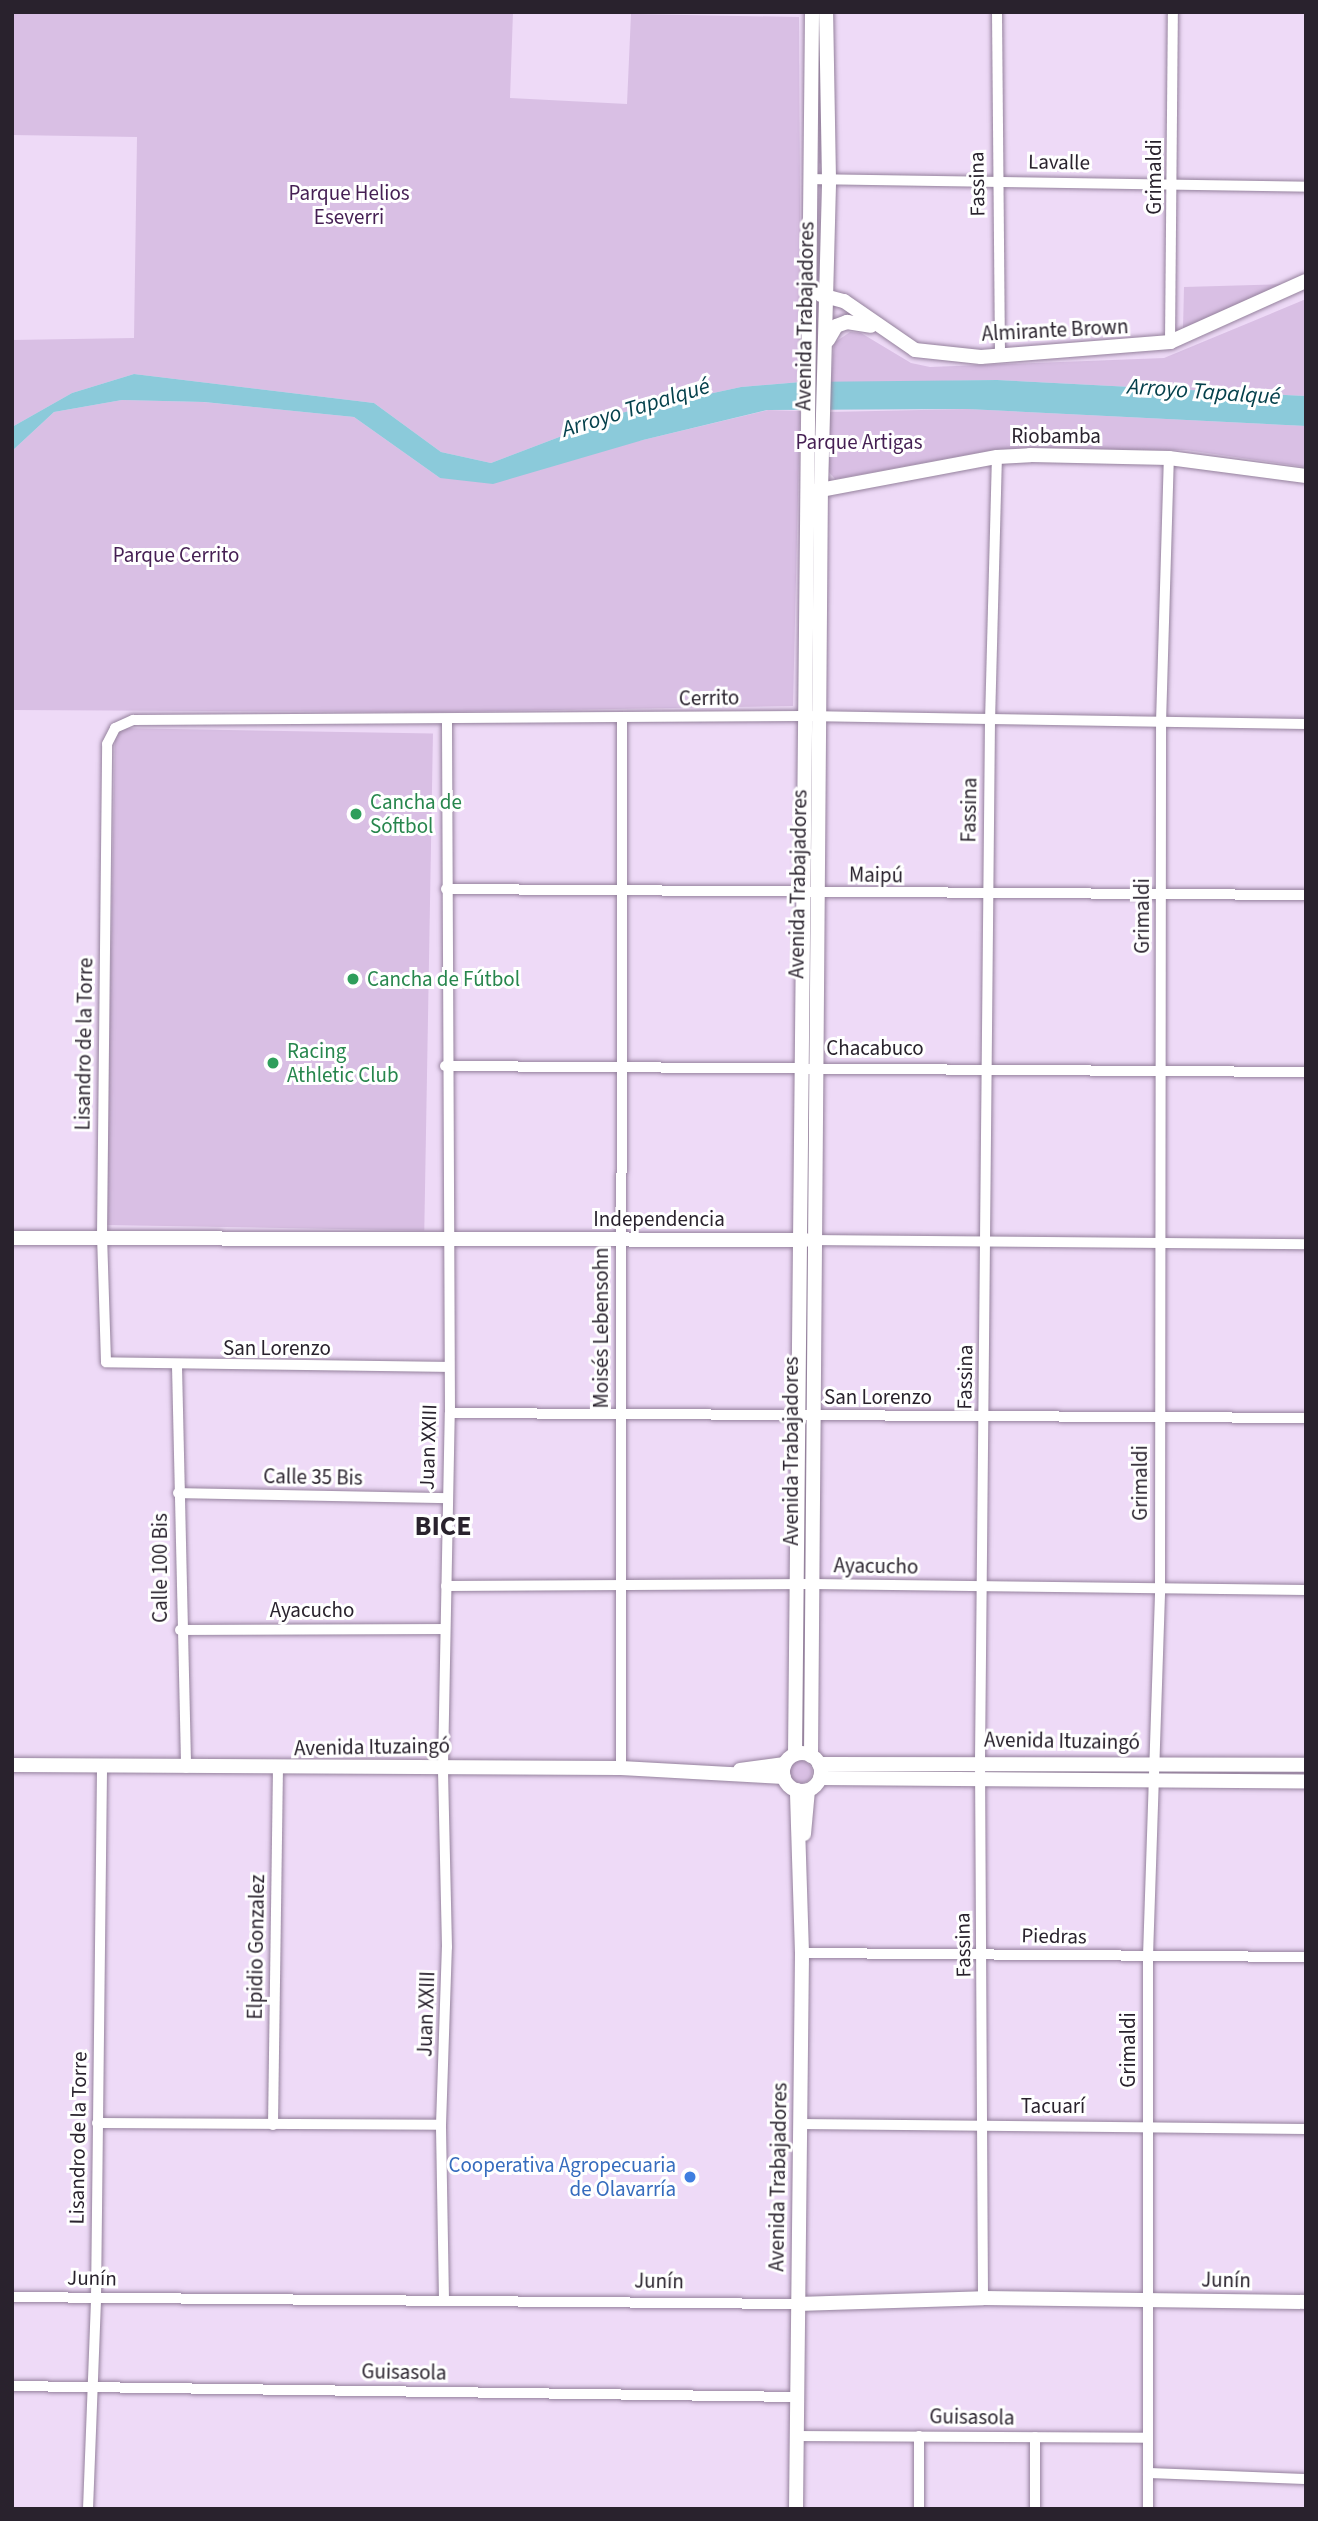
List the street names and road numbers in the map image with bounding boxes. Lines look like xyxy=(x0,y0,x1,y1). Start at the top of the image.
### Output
street label: Grimaldi xyxy=(1141,139,1167,215)
street label: Lavalle xyxy=(1028,149,1090,175)
street label: Fassina xyxy=(964,151,990,217)
street label: Avenida Trabajadores xyxy=(791,221,819,411)
street label: Almirante Brown xyxy=(981,314,1129,346)
street label: Riobamba xyxy=(1011,423,1101,449)
street label: Cerrito xyxy=(679,685,739,711)
street label: Fassina xyxy=(956,777,982,843)
street label: Avenida Trabajadores xyxy=(784,789,812,979)
street label: Maipú xyxy=(849,862,903,888)
street label: Grimaldi xyxy=(1129,878,1155,954)
street label: Lisandro de la Torre xyxy=(70,957,98,1131)
street label: Chacabuco xyxy=(826,1035,924,1061)
street label: Independencia xyxy=(593,1206,725,1232)
street label: Moisés Lebensohn xyxy=(588,1247,614,1409)
street label: San Lorenzo xyxy=(223,1335,331,1361)
street label: Fassina xyxy=(952,1344,978,1410)
street label: Avenida Trabajadores xyxy=(778,1356,804,1546)
street label: San Lorenzo xyxy=(824,1384,932,1410)
street label: Juan XXIII xyxy=(414,1404,442,1490)
street label: Grimaldi xyxy=(1127,1445,1153,1521)
street label: Calle 35 Bis xyxy=(263,1464,363,1490)
street label: Calle 100 Bis xyxy=(147,1513,173,1623)
street label: Ayacucho xyxy=(833,1553,919,1579)
street label: Ayacucho xyxy=(270,1597,354,1623)
street label: Avenida Ituzaingó xyxy=(984,1727,1140,1755)
street label: Avenida Ituzaingó xyxy=(294,1733,450,1761)
street label: Elpidio Gonzalez xyxy=(242,1874,270,2020)
street label: Fassina xyxy=(950,1912,976,1978)
street label: Piedras xyxy=(1021,1923,1087,1949)
street label: Juan XXIII xyxy=(412,1971,440,2057)
street label: Grimaldi xyxy=(1115,2012,1141,2088)
street label: Lisandro de la Torre xyxy=(64,2051,92,2225)
street label: Avenida Trabajadores xyxy=(764,2082,792,2272)
street label: Tacuarí xyxy=(1021,2093,1085,2119)
street label: Junín xyxy=(67,2265,117,2291)
street label: Junín xyxy=(1201,2267,1251,2293)
street label: Junín xyxy=(634,2268,684,2294)
street label: Guisasola xyxy=(361,2359,447,2385)
street label: Guisasola xyxy=(929,2404,1015,2430)

